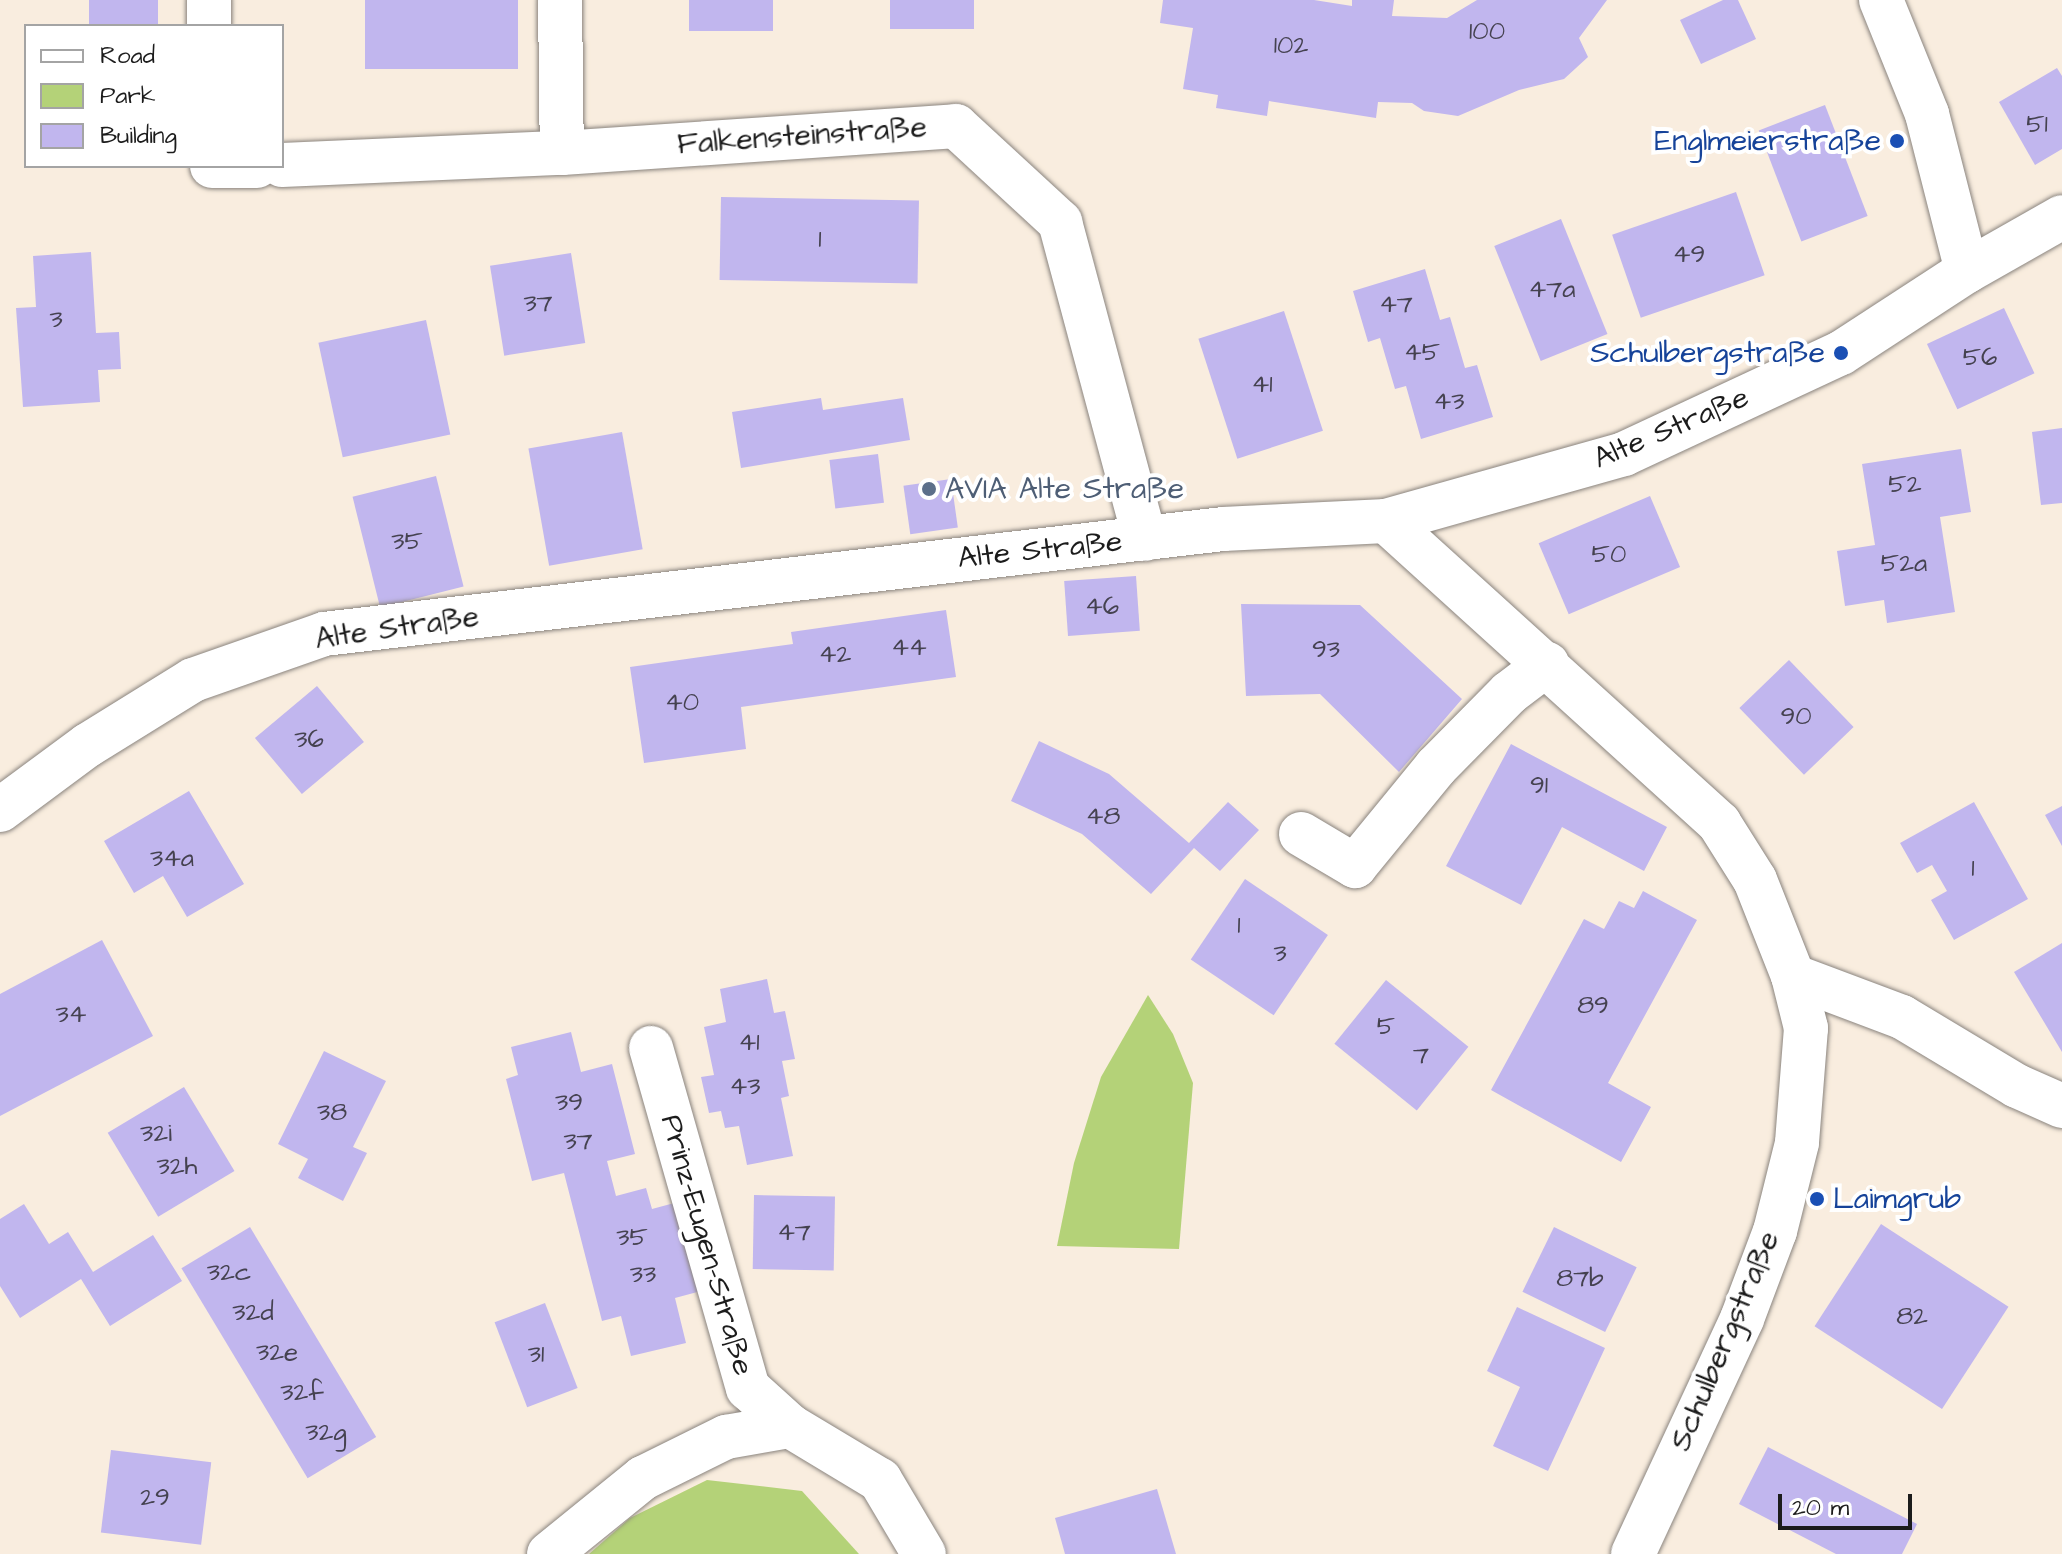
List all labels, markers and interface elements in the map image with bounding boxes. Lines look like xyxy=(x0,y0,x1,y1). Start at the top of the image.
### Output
house number: 100 xyxy=(1469,16,1505,48)
legend xyxy=(24,24,284,168)
house number: 102 xyxy=(1274,30,1308,62)
text: Road xyxy=(100,39,155,73)
text: Park xyxy=(100,79,156,113)
street label: Falkensteinstraße xyxy=(676,109,928,163)
house number: 51 xyxy=(2026,109,2048,141)
text: Building xyxy=(100,119,177,153)
place label: Englmeierstraße xyxy=(1655,123,1881,159)
marker: Englmeierstraße xyxy=(1888,132,1906,150)
house number: 1 xyxy=(818,224,822,256)
house number: 49 xyxy=(1673,239,1705,271)
house number: 47a xyxy=(1529,274,1575,306)
house number: 37 xyxy=(523,288,553,320)
house number: 47 xyxy=(1379,289,1413,321)
house number: 3 xyxy=(49,304,63,336)
place label: Schulbergstraße xyxy=(1590,335,1825,371)
house number: 45 xyxy=(1404,337,1440,369)
house number: 56 xyxy=(1963,342,1997,374)
marker: Schulbergstraße xyxy=(1832,344,1850,362)
house number: 41 xyxy=(1251,369,1273,401)
street label: Alte Straße xyxy=(1588,379,1754,477)
house number: 43 xyxy=(1434,386,1464,418)
house number: 52 xyxy=(1888,469,1922,501)
place label: AVIA Alte Straße xyxy=(945,471,1184,507)
marker: AVIA Alte Straße xyxy=(920,480,938,498)
street label: Alte Straße xyxy=(956,523,1124,577)
house number: 35 xyxy=(391,526,423,558)
house number: 50 xyxy=(1592,539,1626,571)
house number: 52a xyxy=(1881,548,1927,580)
house number: 46 xyxy=(1085,591,1119,623)
street label: Alte Straße xyxy=(313,599,481,657)
house number: 44 xyxy=(891,632,927,664)
house number: 93 xyxy=(1312,634,1340,666)
house number: 42 xyxy=(819,639,851,671)
house number: 40 xyxy=(665,687,699,719)
house number: 90 xyxy=(1780,701,1812,733)
house number: 36 xyxy=(294,724,324,756)
house number: 91 xyxy=(1530,770,1548,802)
house number: 48 xyxy=(1086,801,1120,833)
house number: 34a xyxy=(150,843,194,875)
house number: 1 xyxy=(1971,853,1975,885)
house number: 1 xyxy=(1237,910,1241,942)
house number: 3 xyxy=(1273,938,1287,970)
house number: 89 xyxy=(1577,990,1609,1022)
house number: 34 xyxy=(56,999,86,1031)
house number: 5 xyxy=(1377,1011,1395,1043)
house number: 41 xyxy=(738,1027,760,1059)
house number: 7 xyxy=(1413,1040,1429,1072)
house number: 43 xyxy=(730,1071,760,1103)
house number: 39 xyxy=(555,1087,583,1119)
house number: 38 xyxy=(317,1097,347,1129)
street label: Prinz-Eugen-Straße xyxy=(653,1111,761,1379)
house number: 32i xyxy=(140,1118,172,1150)
house number: 37 xyxy=(563,1126,593,1158)
house number: 32h xyxy=(157,1151,197,1183)
place label: Laimgrub xyxy=(1833,1181,1961,1217)
marker: Laimgrub xyxy=(1808,1190,1826,1208)
house number: 47 xyxy=(777,1217,811,1249)
house number: 35 xyxy=(616,1222,648,1254)
street label: Schulbergstraße xyxy=(1663,1226,1787,1456)
house number: 32c xyxy=(207,1257,251,1289)
house number: 33 xyxy=(630,1259,656,1291)
house number: 87b xyxy=(1556,1263,1604,1295)
house number: 32d xyxy=(232,1297,274,1329)
house number: 82 xyxy=(1896,1301,1928,1333)
house number: 32e xyxy=(256,1337,298,1369)
house number: 31 xyxy=(528,1339,544,1371)
house number: 32f xyxy=(280,1377,324,1409)
house number: 32g xyxy=(305,1417,347,1449)
scale bar xyxy=(1782,1478,1916,1528)
house number: 29 xyxy=(140,1482,170,1514)
text: 20 m xyxy=(1792,1491,1849,1525)

